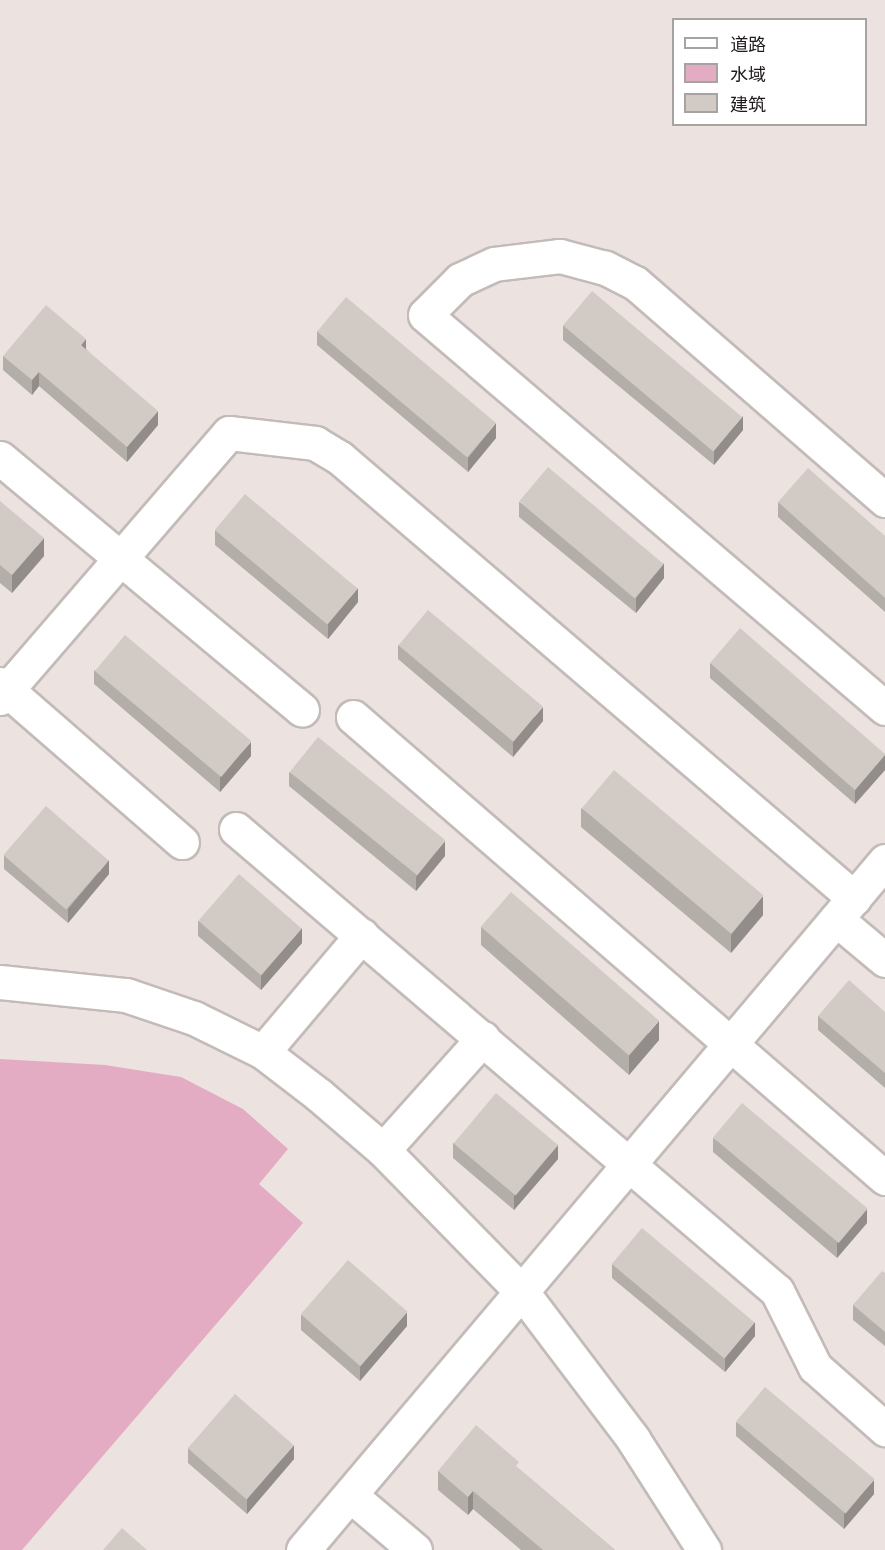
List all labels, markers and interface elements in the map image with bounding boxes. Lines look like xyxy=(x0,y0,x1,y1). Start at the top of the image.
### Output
legend xyxy=(672,18,867,126)
text: 道路 xyxy=(730,34,766,56)
text: 水域 xyxy=(730,64,766,86)
text: 建筑 xyxy=(730,94,766,116)

